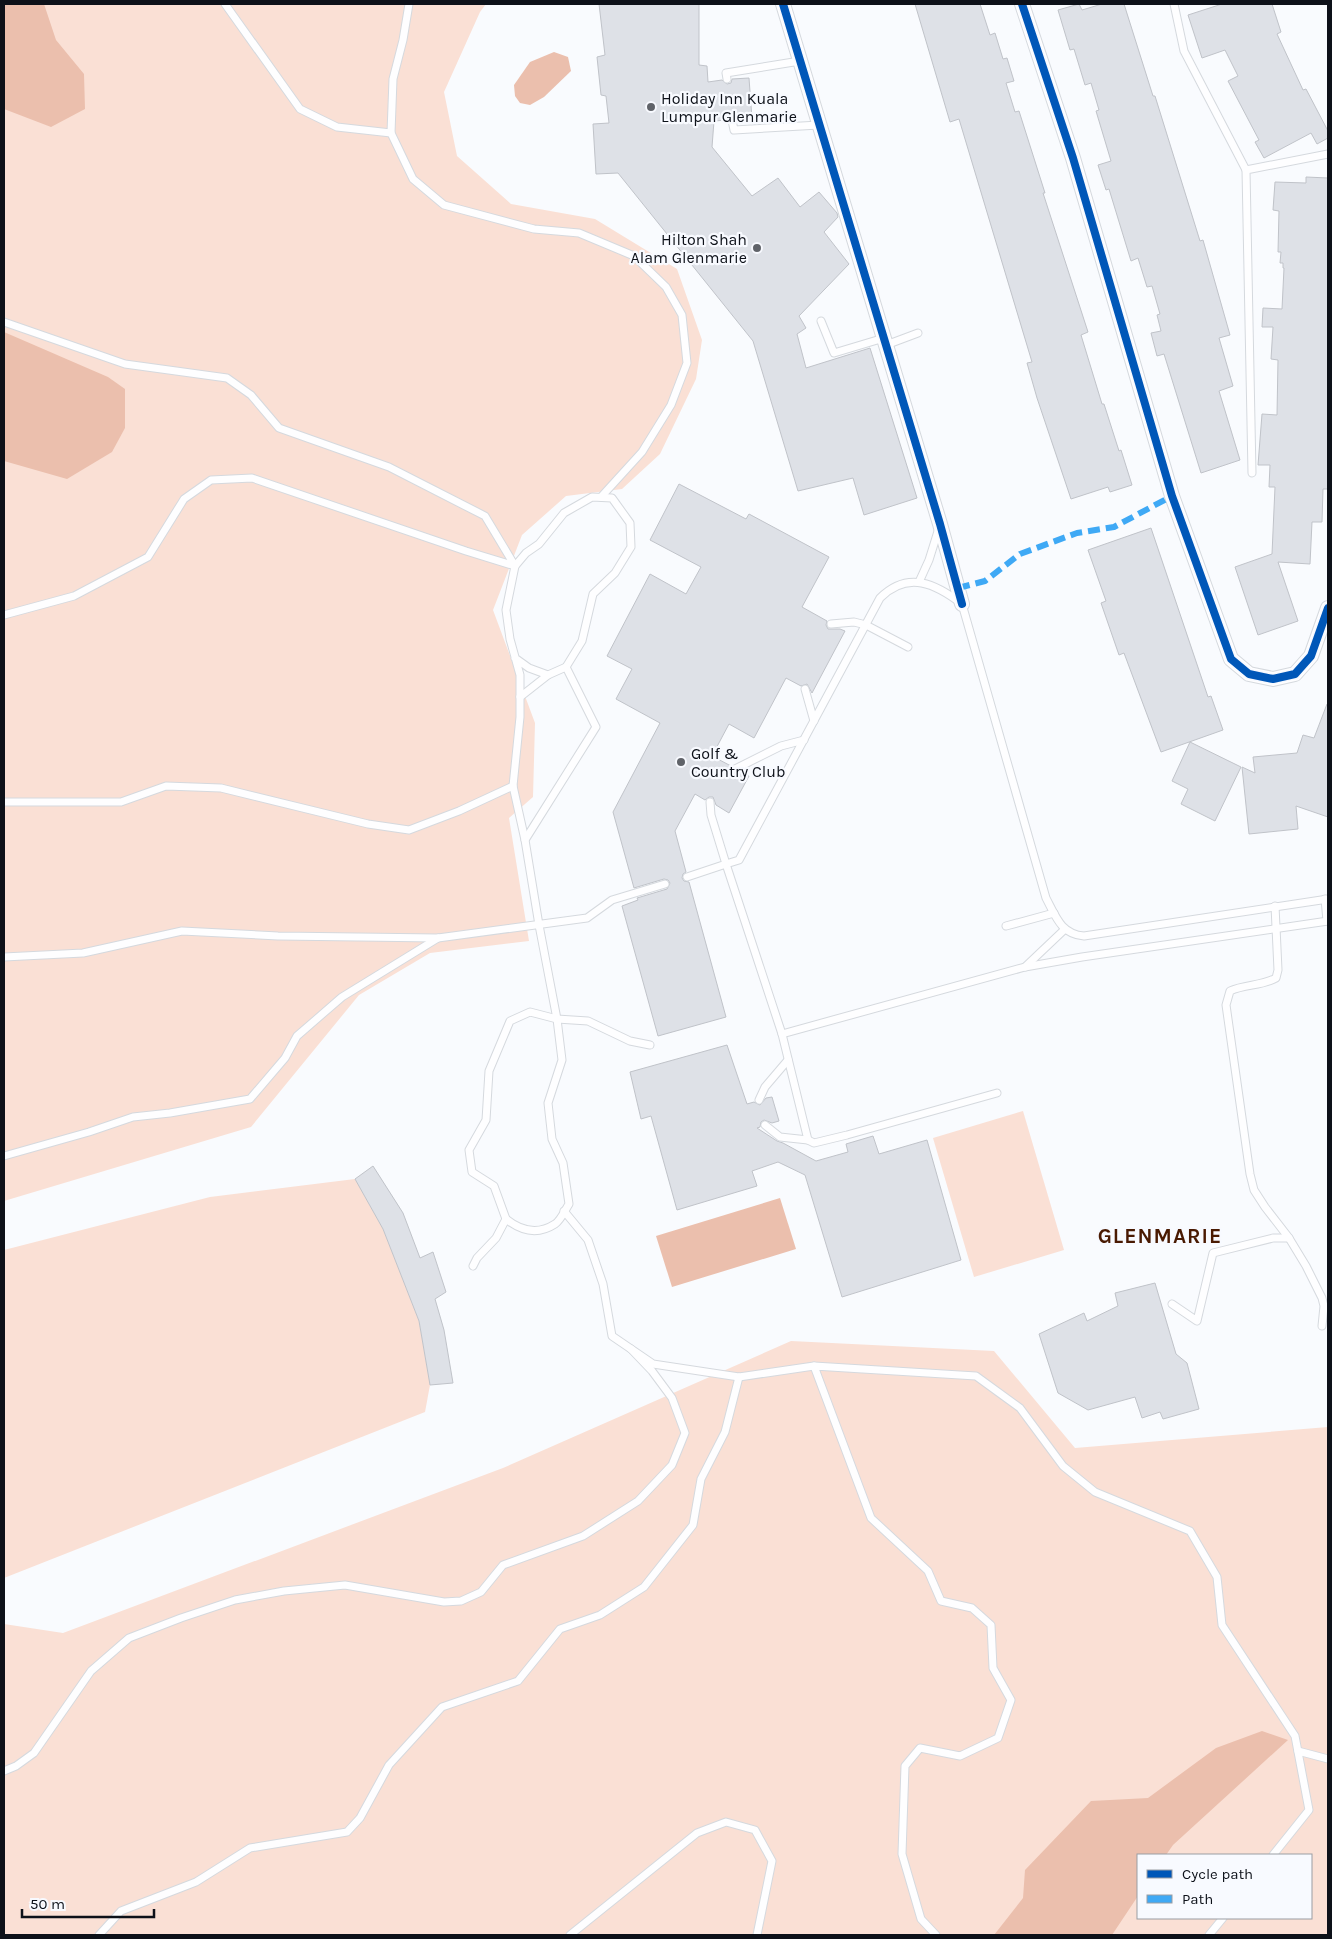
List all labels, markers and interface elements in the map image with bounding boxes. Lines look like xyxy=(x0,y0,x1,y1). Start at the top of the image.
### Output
place label: Holiday Inn Kuala Lumpur Glenmarie xyxy=(661,89,797,126)
marker: Holiday Inn Kuala Lumpur Glenmarie xyxy=(645,101,657,113)
place label: Hilton Shah Alam Glenmarie xyxy=(631,230,747,267)
marker: Hilton Shah Alam Glenmarie xyxy=(751,242,763,254)
place label: Golf & Country Club xyxy=(691,744,785,781)
marker: Golf & Country Club xyxy=(675,756,687,768)
district label: GLENMARIE xyxy=(1098,1224,1222,1248)
legend xyxy=(1137,1854,1312,1919)
text: Cycle path xyxy=(1182,1865,1253,1883)
scale bar xyxy=(22,1886,155,1918)
text: Path xyxy=(1182,1890,1213,1908)
text: 50 m xyxy=(30,1895,65,1913)

